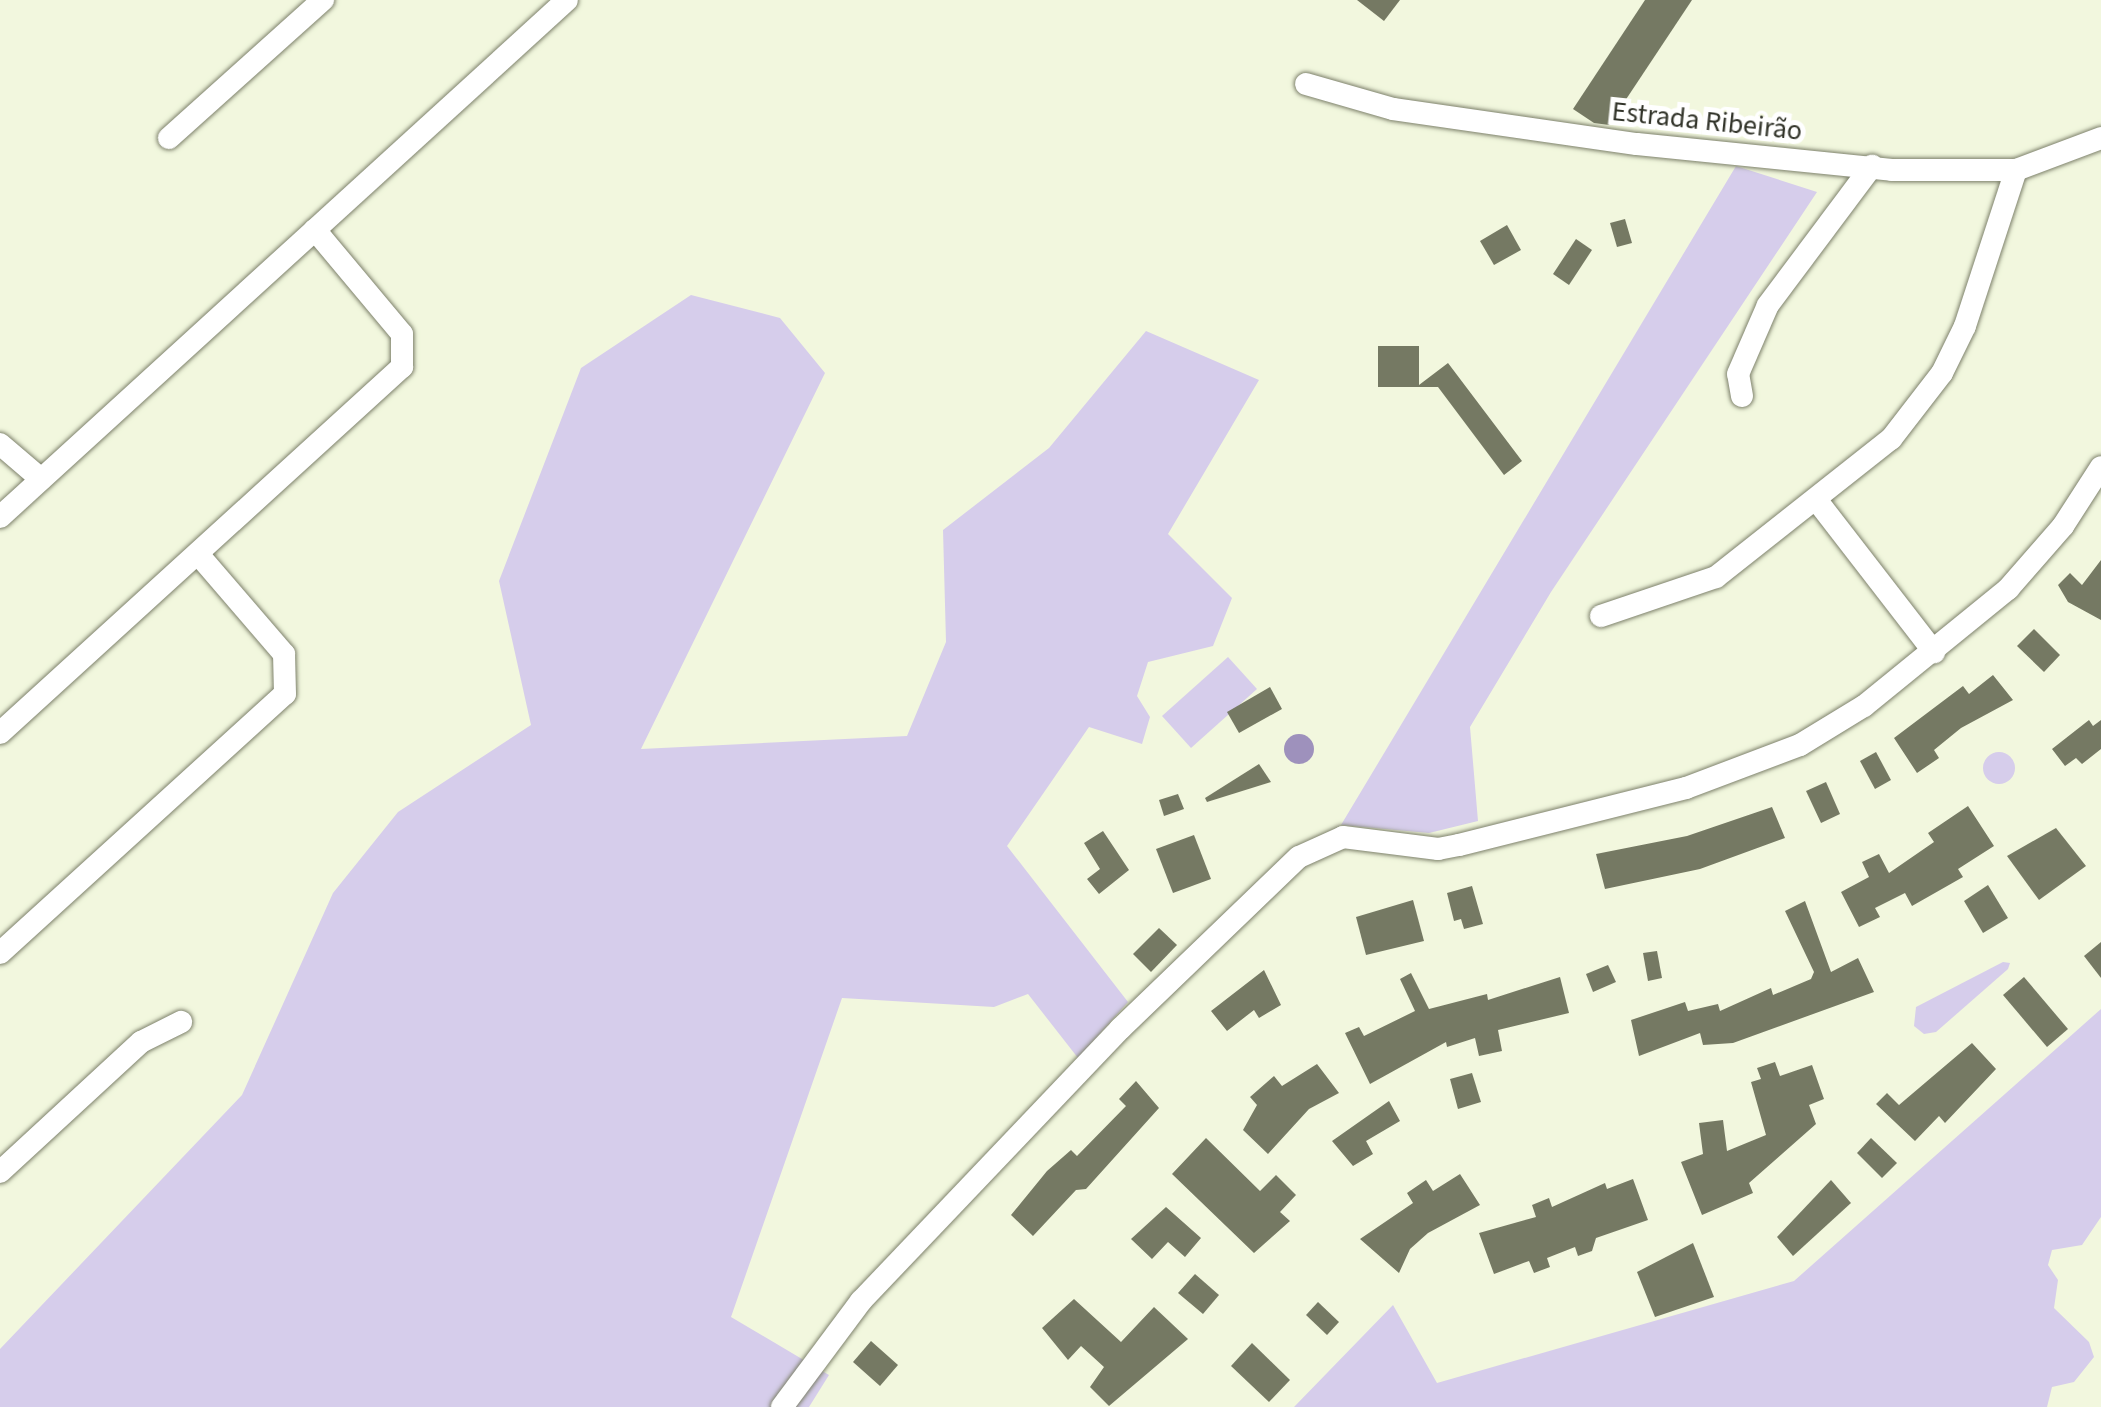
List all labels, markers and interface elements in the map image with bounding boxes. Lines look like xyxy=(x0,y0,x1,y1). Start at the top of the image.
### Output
street label: Estrada Ribeirão xyxy=(1610,94,1804,148)

